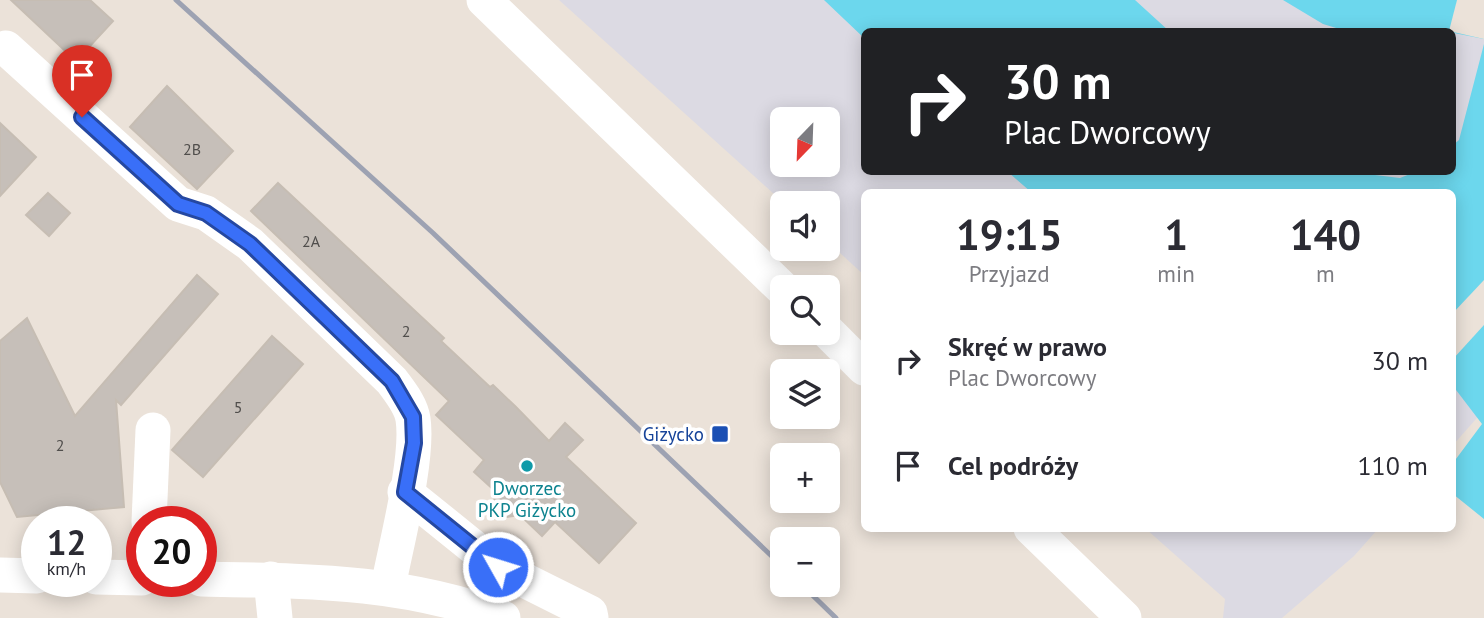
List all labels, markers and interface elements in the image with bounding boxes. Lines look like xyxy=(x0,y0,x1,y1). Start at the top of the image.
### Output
pin xyxy=(52,45,112,117)
text: 30 m xyxy=(1004,49,1111,113)
icon: arrive xyxy=(63,56,101,94)
icon: right xyxy=(889,56,980,147)
north arrow xyxy=(770,107,840,177)
map controls xyxy=(770,107,840,597)
text: Plac Dworcowy xyxy=(1004,111,1211,153)
house number: 2B xyxy=(183,139,201,159)
button: sound xyxy=(770,191,840,261)
text: 19:15 xyxy=(956,207,1062,262)
text: 1 xyxy=(1164,207,1188,262)
text: 140 xyxy=(1290,207,1361,262)
house number: 2A xyxy=(302,231,321,251)
text: Przyjazd xyxy=(969,259,1050,288)
text: min xyxy=(1157,259,1195,288)
text: m xyxy=(1316,259,1335,288)
button: search xyxy=(770,275,840,345)
house number: 2 xyxy=(402,321,410,341)
text: Skręć w prawo xyxy=(948,330,1107,363)
icon: right xyxy=(889,342,927,380)
text: 30 m xyxy=(1372,344,1428,377)
button: layers xyxy=(770,359,840,429)
text: Plac Dworcowy xyxy=(948,363,1096,392)
house number: 5 xyxy=(234,397,242,417)
place label: Giżycko xyxy=(643,422,704,446)
marker: Giżycko xyxy=(710,424,730,444)
house number: 2 xyxy=(56,435,64,455)
button: + xyxy=(770,443,840,513)
icon: arrive xyxy=(889,447,927,485)
text: Cel podróży xyxy=(948,449,1078,482)
text: 110 m xyxy=(1357,449,1428,482)
marker: Dworzec PKP Giżycko xyxy=(519,458,535,474)
place label: Dworzec PKP Giżycko xyxy=(478,476,576,522)
speed limit sign: 20 xyxy=(126,506,217,597)
text: 12 xyxy=(47,519,86,565)
button: − xyxy=(770,527,840,597)
position arrow xyxy=(461,530,535,604)
text: km/h xyxy=(47,557,86,580)

